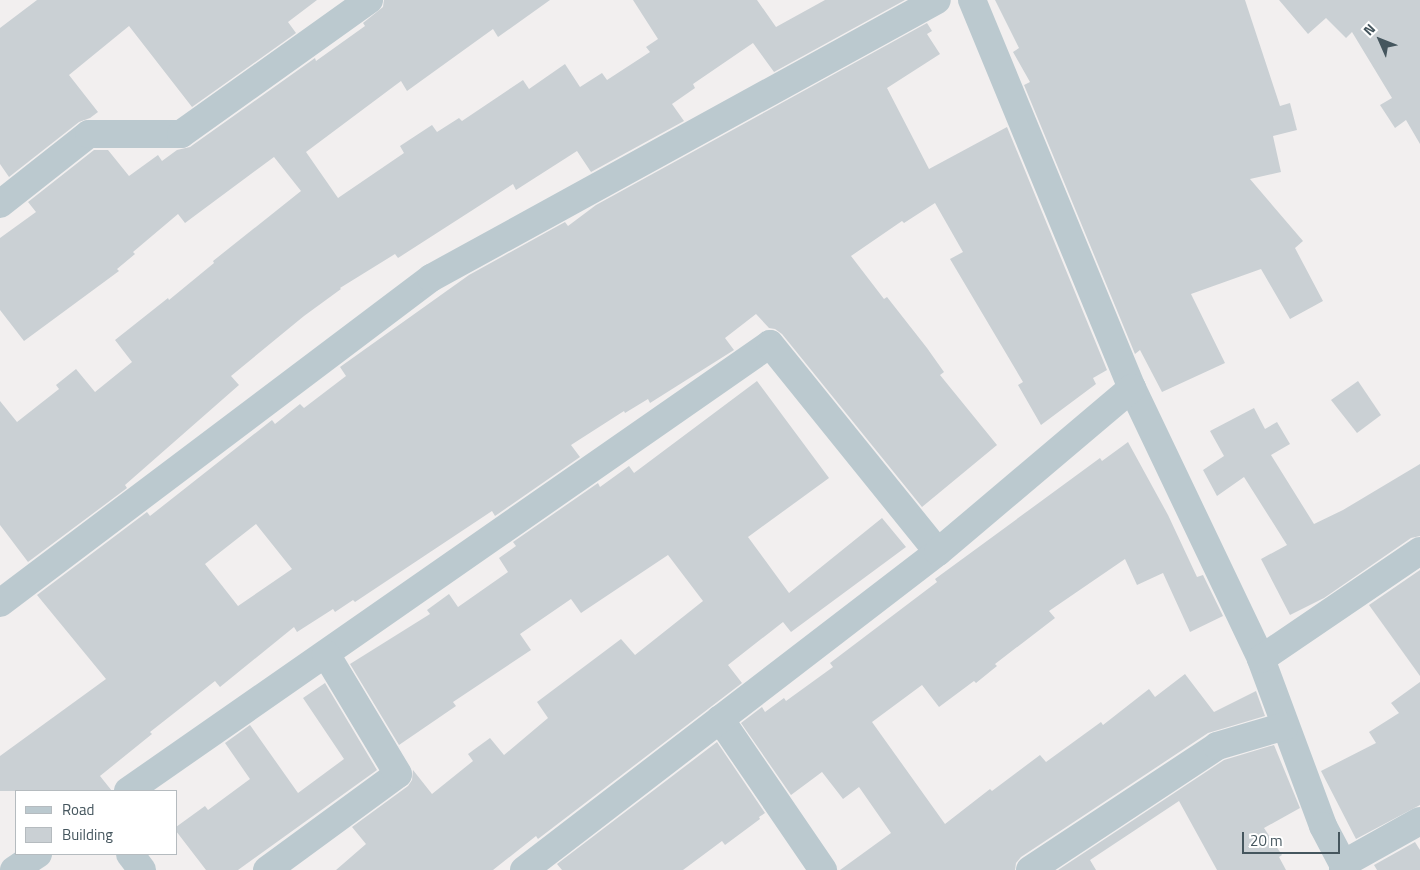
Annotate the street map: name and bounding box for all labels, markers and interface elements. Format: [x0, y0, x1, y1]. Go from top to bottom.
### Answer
north arrow [1355, 15, 1405, 65]
text: N [1358, 18, 1380, 40]
legend [15, 790, 178, 855]
text: Road [62, 798, 94, 821]
scale bar [1245, 822, 1342, 854]
text: Building [62, 823, 113, 846]
text: 20 m [1250, 829, 1283, 852]

